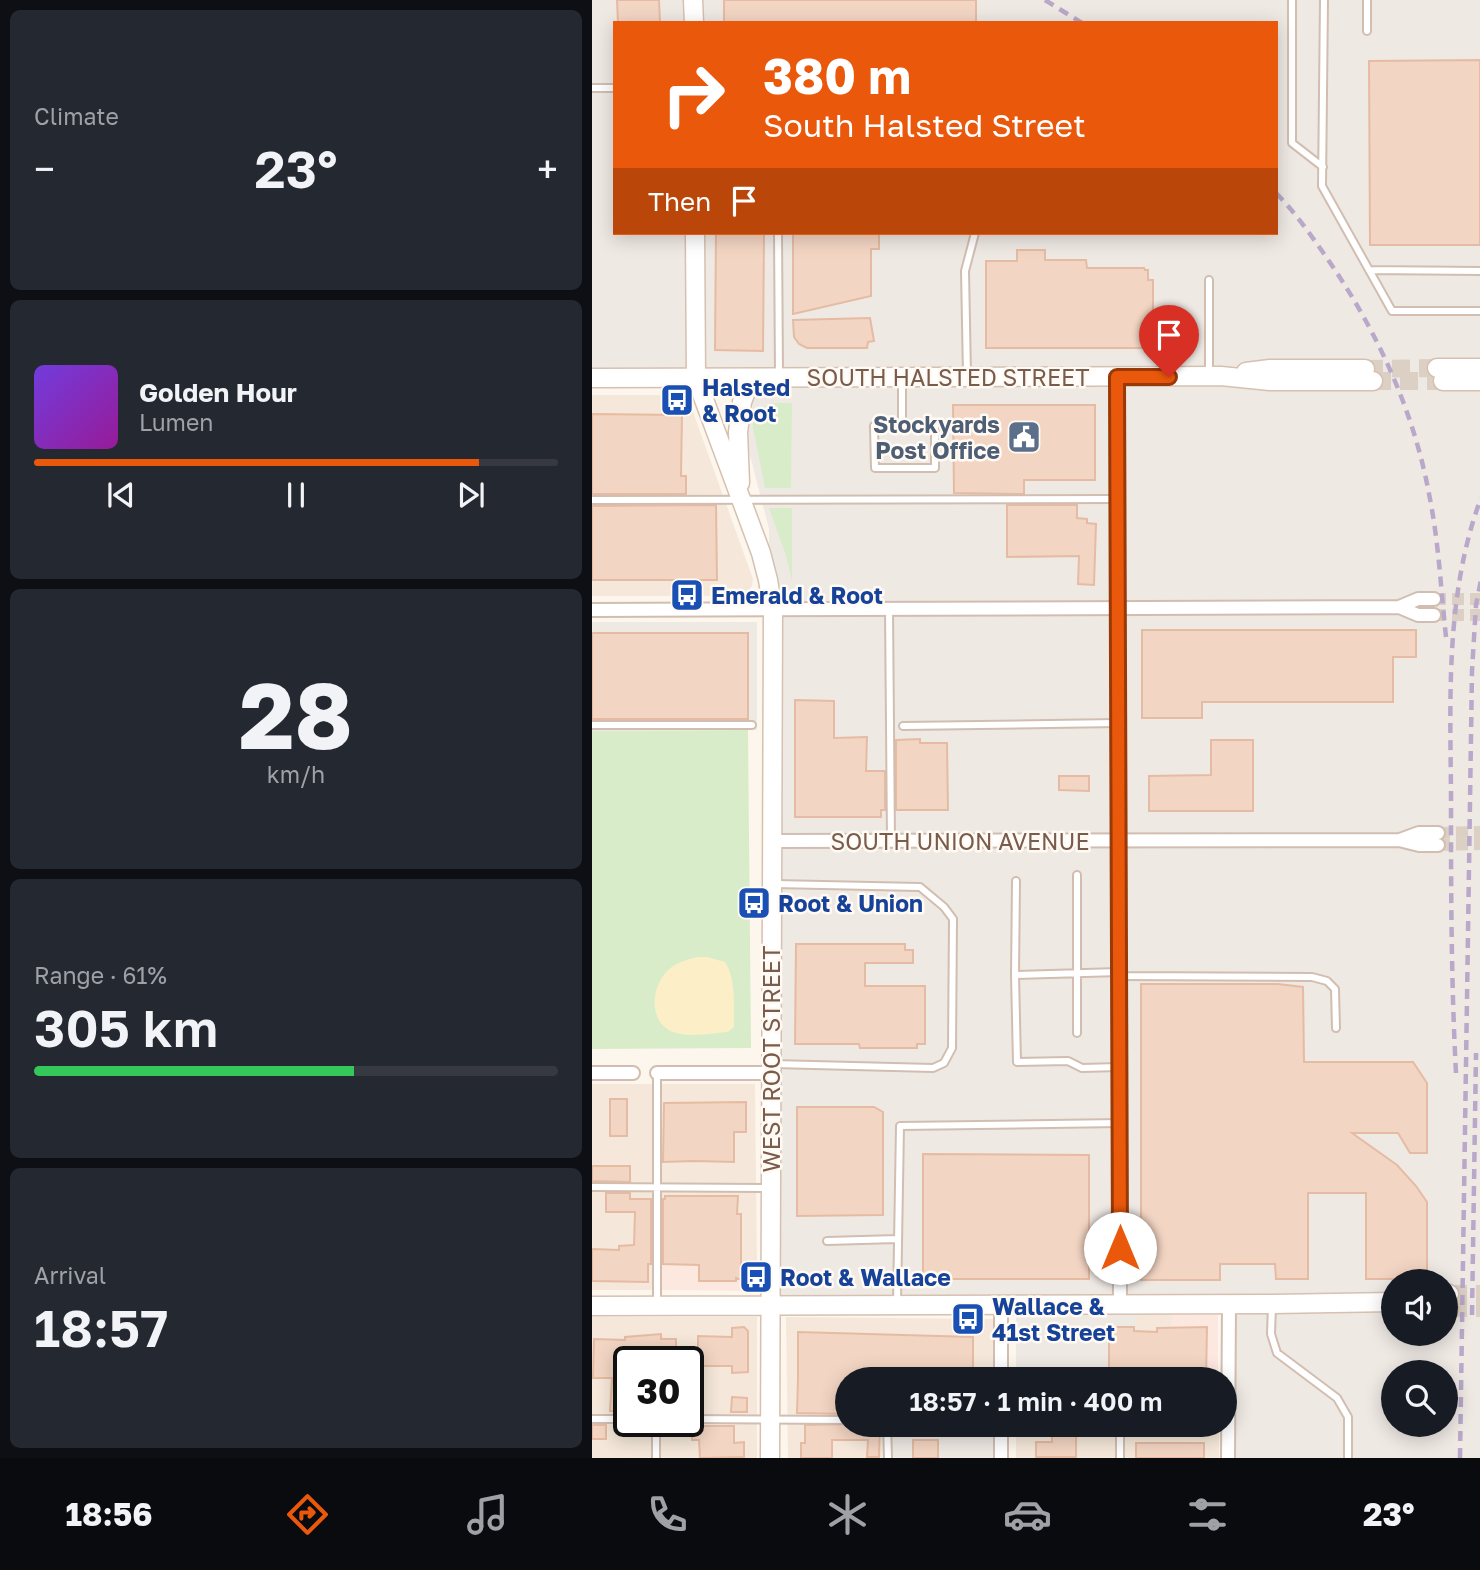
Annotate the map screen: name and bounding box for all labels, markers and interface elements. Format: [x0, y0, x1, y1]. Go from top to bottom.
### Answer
text: 380 m [763, 46, 911, 105]
icon: right [648, 49, 739, 140]
text: Climate [34, 102, 119, 130]
text: South Halsted Street [763, 106, 1086, 144]
text: 23° [255, 137, 337, 199]
text: − [34, 146, 55, 191]
text: + [537, 146, 558, 191]
icon: arrive [725, 182, 763, 220]
text: Then [648, 186, 711, 217]
pin [1139, 305, 1199, 377]
icon: arrive [1150, 316, 1188, 354]
street label: SOUTH HALSTED STREET [806, 363, 1090, 391]
place label: Halsted & Root [702, 373, 790, 427]
text: Golden Hour [139, 377, 297, 408]
bus stop icon: Halsted & Root [658, 381, 696, 419]
text: Lumen [139, 408, 213, 436]
place label: Stockyards Post Office [873, 410, 1000, 464]
public building icon: Stockyards Post Office [1005, 418, 1043, 456]
icon: previous [102, 476, 140, 514]
icon: pause [277, 476, 315, 514]
icon: next [452, 476, 490, 514]
bus stop icon: Emerald & Root [668, 576, 706, 614]
place label: Emerald & Root [711, 581, 883, 609]
text: 28 [239, 660, 353, 769]
text: km/h [267, 760, 325, 788]
street label: SOUTH UNION AVENUE [831, 827, 1089, 855]
bus stop icon: Root & Union [735, 884, 773, 922]
place label: Root & Union [778, 889, 923, 917]
street label: WEST ROOT STREET [757, 946, 785, 1172]
text: Range · 61% [34, 961, 167, 989]
text: 305 km [34, 996, 218, 1058]
position arrow [1083, 1211, 1157, 1285]
bus stop icon: Root & Wallace [737, 1258, 775, 1296]
text: Arrival [34, 1261, 106, 1289]
place label: Root & Wallace [780, 1263, 951, 1291]
map controls [1381, 1269, 1458, 1437]
button: sound [1381, 1269, 1458, 1346]
place label: Wallace & 41st Street [992, 1292, 1115, 1346]
text: 18:57 [34, 1296, 168, 1358]
bus stop icon: Wallace & 41st Street [949, 1300, 987, 1338]
speed limit sign: 30 [613, 1346, 704, 1437]
button: search [1381, 1360, 1458, 1437]
text: 18:57 · 1 min · 400 m [909, 1386, 1163, 1417]
icon: directions [283, 1490, 332, 1539]
icon: music [463, 1490, 512, 1539]
icon: phone [643, 1490, 692, 1539]
icon: climate [823, 1490, 872, 1539]
icon: car [1003, 1490, 1052, 1539]
icon: filters [1183, 1490, 1232, 1539]
text: 18:56 [65, 1495, 153, 1533]
text: 23° [1363, 1495, 1414, 1533]

